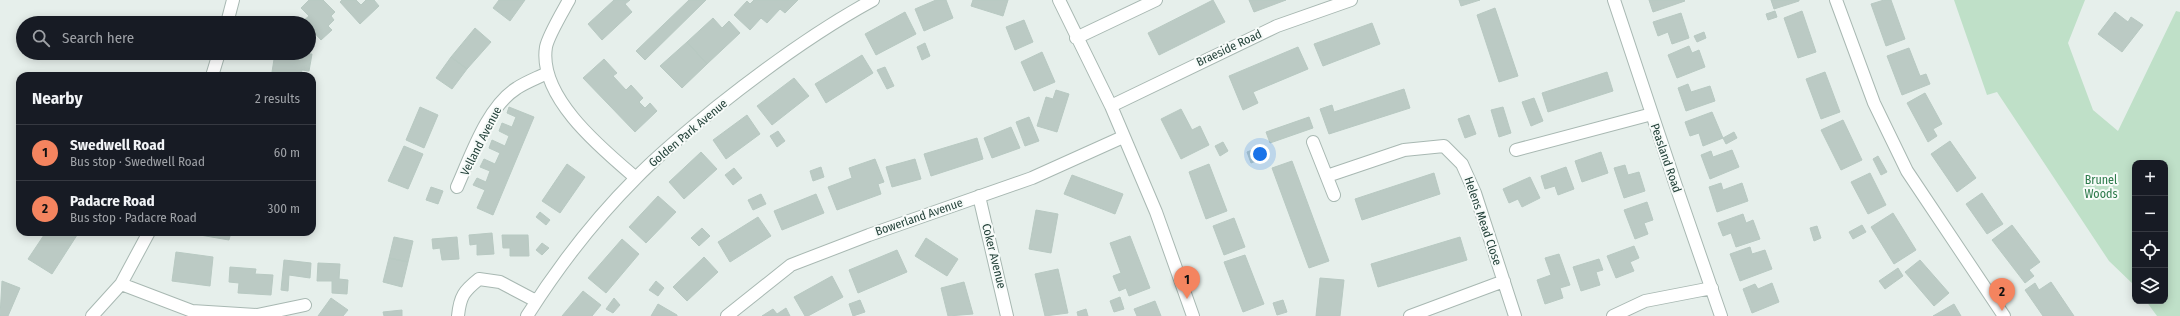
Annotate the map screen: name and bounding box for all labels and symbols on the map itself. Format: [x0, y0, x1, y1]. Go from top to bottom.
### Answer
street label: Braeside Road [1194, 27, 1264, 69]
street label: Golden Park Avenue [646, 96, 730, 170]
street label: Velland Avenue [458, 104, 504, 178]
street label: Peasland Road [1648, 122, 1684, 194]
your location [1250, 144, 1270, 164]
park label: Brunel Woods [2084, 173, 2118, 201]
street label: Helens Mead Close [1461, 175, 1505, 267]
street label: Bowerland Avenue [873, 195, 965, 239]
street label: Coker Avenue [979, 222, 1009, 290]
pin: 1 [1174, 266, 1200, 299]
pin: 2 [1989, 278, 2015, 311]

